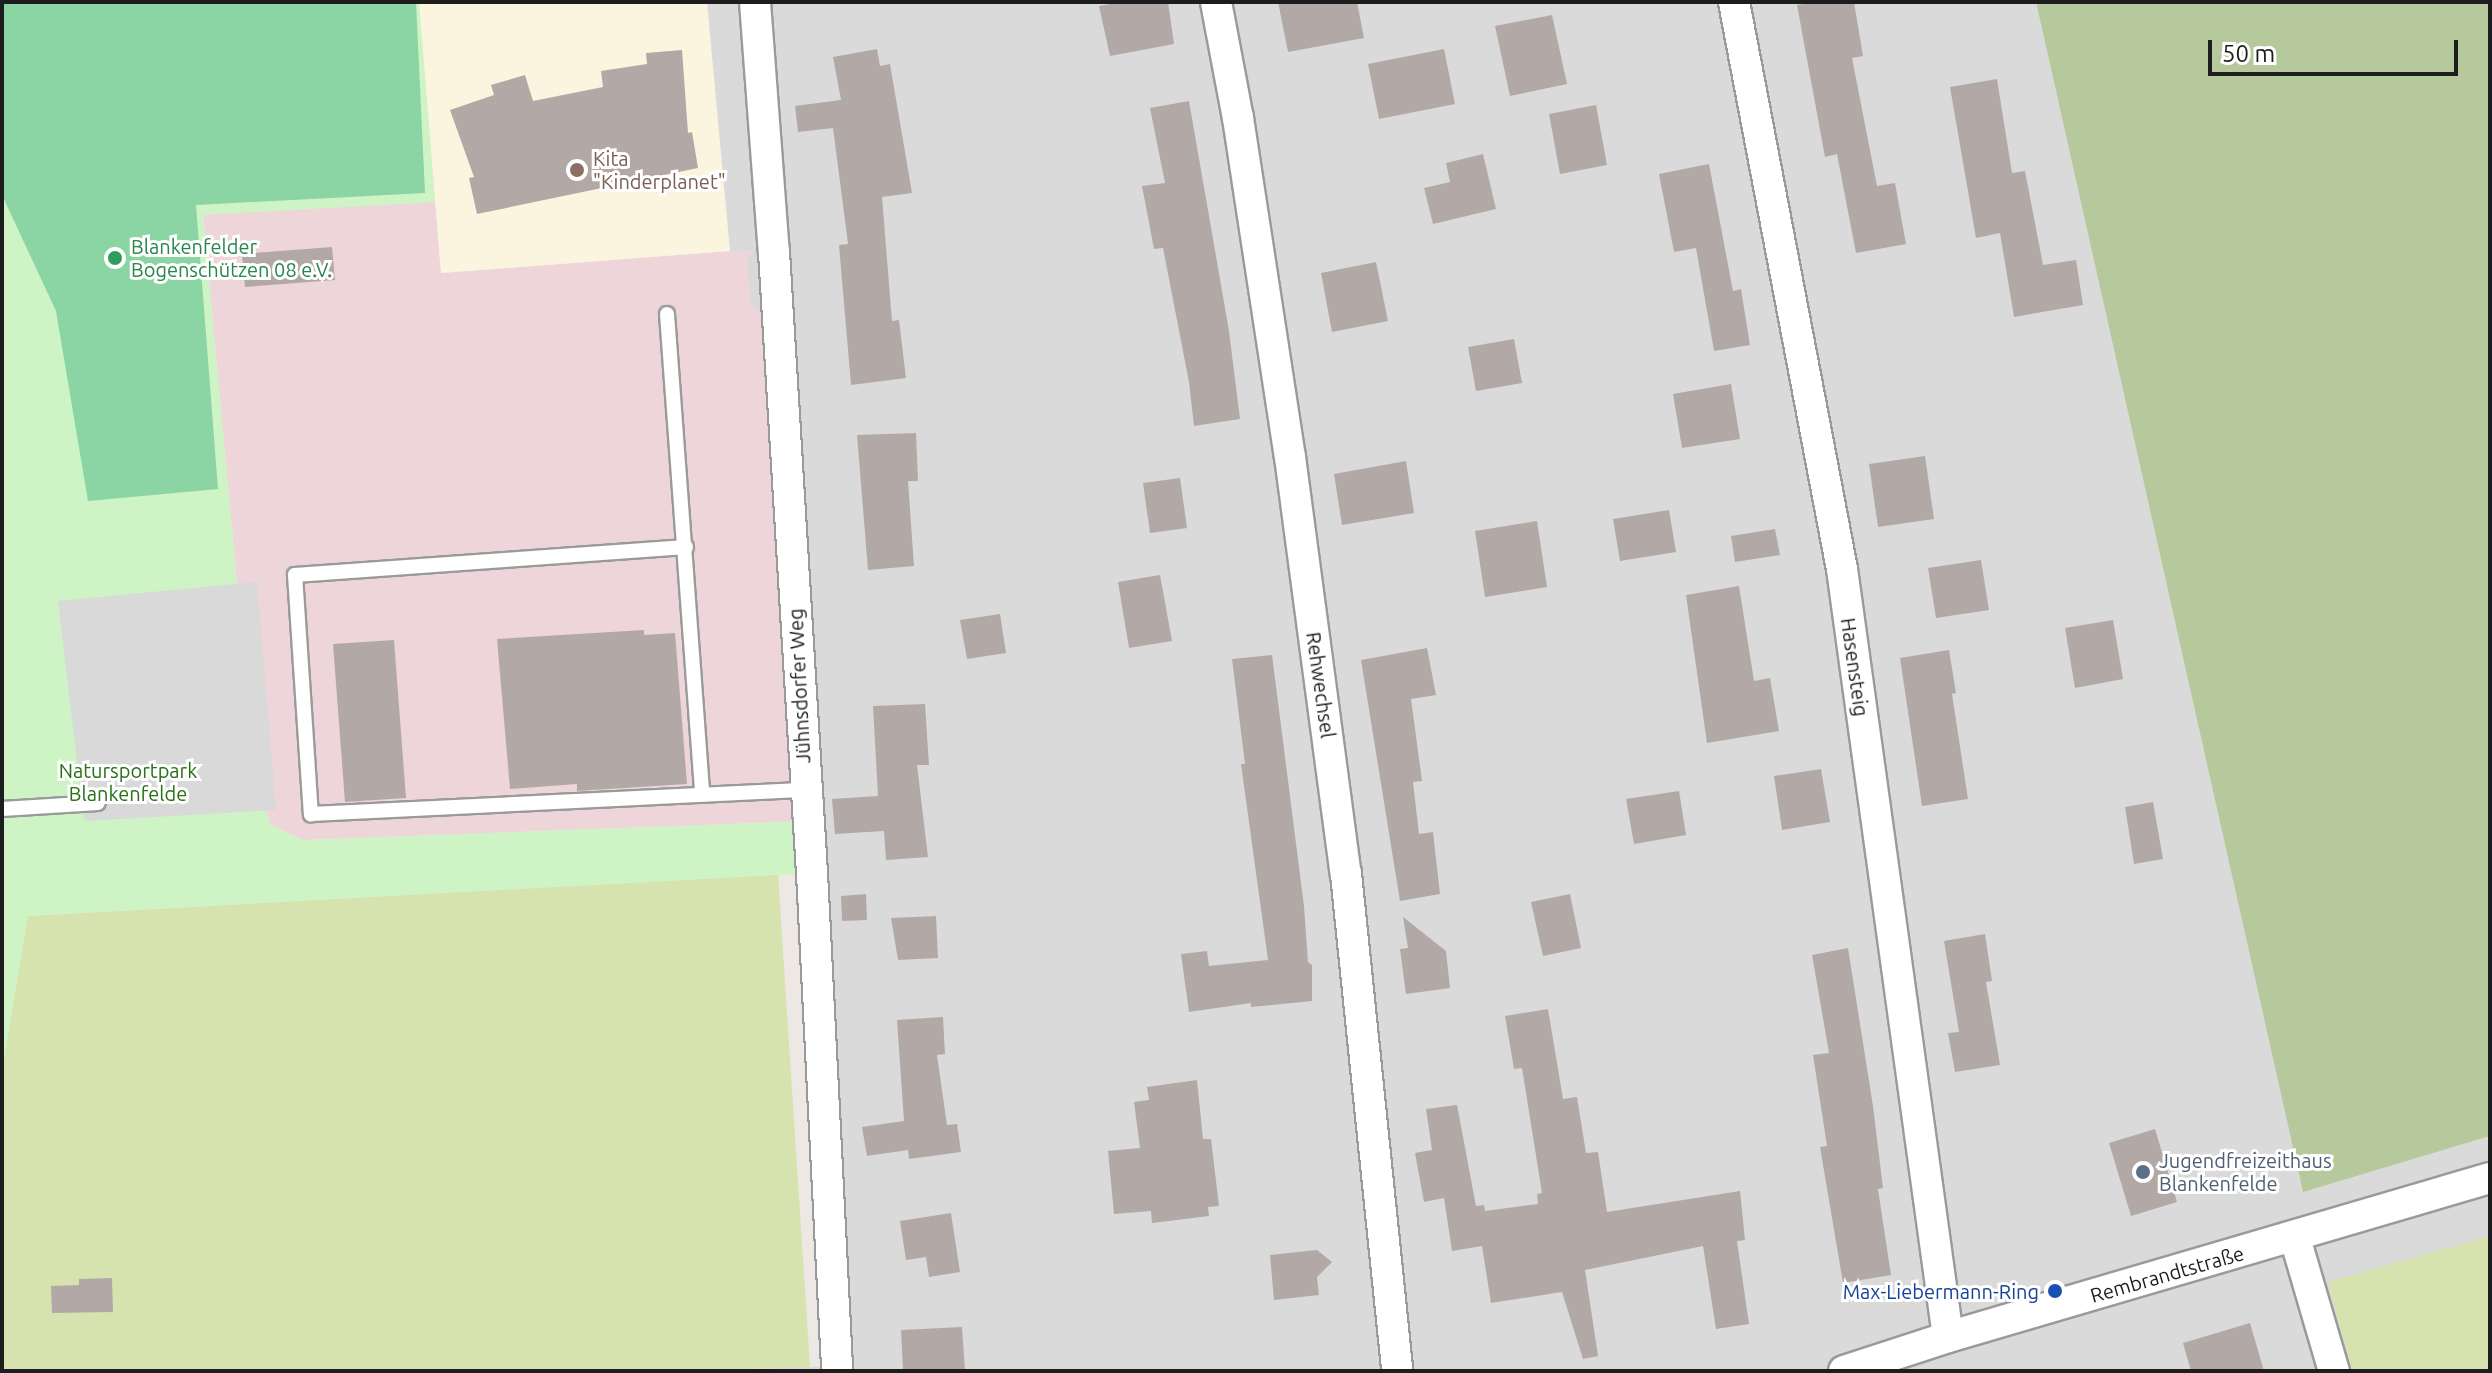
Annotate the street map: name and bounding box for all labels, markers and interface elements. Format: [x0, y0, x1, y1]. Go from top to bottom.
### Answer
scale bar [2212, 24, 2462, 74]
text: 50 m [2222, 40, 2275, 67]
place label: Kita "Kinderplanet" [593, 146, 726, 193]
marker: Kita "Kinderplanet" [568, 161, 586, 179]
place label: Blankenfelder Bogenschützen 08 e.V. [131, 234, 332, 281]
marker: Blankenfelder Bogenschützen 08 e.V. [106, 249, 124, 267]
street label: Jühnsdorfer Weg [783, 608, 815, 764]
street label: Hasensteig [1836, 616, 1874, 718]
street label: Rehwechsel [1302, 630, 1340, 740]
park label: Natursportpark Blankenfelde [59, 758, 197, 805]
place label: Jugendfreizeithaus Blankenfelde [2159, 1148, 2332, 1195]
marker: Jugendfreizeithaus Blankenfelde [2134, 1163, 2152, 1181]
street label: Rembrandtstraße [2087, 1241, 2247, 1307]
place label: Max-Liebermann-Ring [1843, 1279, 2039, 1303]
marker: Max-Liebermann-Ring [2046, 1282, 2064, 1300]

